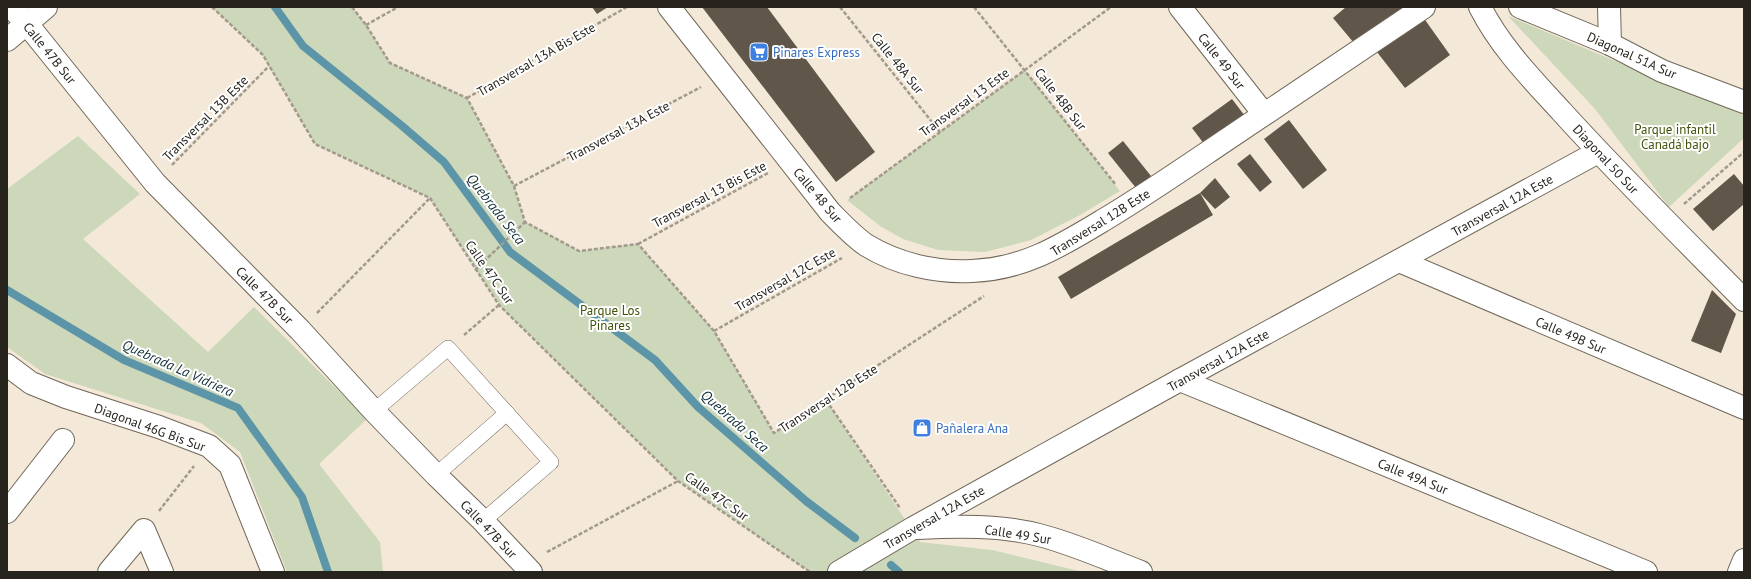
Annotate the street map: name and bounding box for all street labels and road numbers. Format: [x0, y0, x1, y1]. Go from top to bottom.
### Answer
street label: Calle 47B Sur [19, 19, 80, 88]
street label: Transversal 13A Bis Este [474, 19, 598, 100]
street label: Diagonal 51A Sur [1584, 28, 1680, 83]
street label: Calle 48A Sur [868, 29, 928, 98]
street label: Calle 49 Sur [1194, 30, 1249, 94]
street label: Transversal 13 Este [916, 64, 1012, 141]
street label: Calle 48B Sur [1031, 65, 1091, 134]
street label: Transversal 13B Este [159, 72, 252, 165]
street label: Transversal 13A Este [564, 97, 672, 166]
street label: Diagonal 50 Sur [1569, 121, 1643, 198]
street label: Transversal 13 Bis Este [649, 157, 769, 232]
street label: Calle 48 Sur [789, 164, 846, 227]
street label: Transversal 12A Este [1448, 170, 1556, 240]
street label: Transversal 12B Este [1047, 185, 1153, 260]
street label: Calle 47C Sur [461, 237, 518, 308]
street label: Transversal 12C Este [732, 244, 839, 315]
street label: Calle 47B Sur [232, 263, 298, 328]
street label: Calle 49B Sur [1533, 313, 1609, 358]
street label: Transversal 12A Este [1164, 325, 1272, 395]
street label: Transversal 12B Este [776, 360, 881, 437]
street label: Diagonal 46G Bis Sur [92, 399, 208, 456]
street label: Calle 49A Sur [1375, 455, 1451, 498]
street label: Calle 47C Sur [682, 468, 752, 525]
street label: Transversal 12A Este [881, 482, 988, 553]
street label: Calle 47B Sur [457, 497, 521, 563]
street label: Calle 49 Sur [983, 521, 1053, 548]

